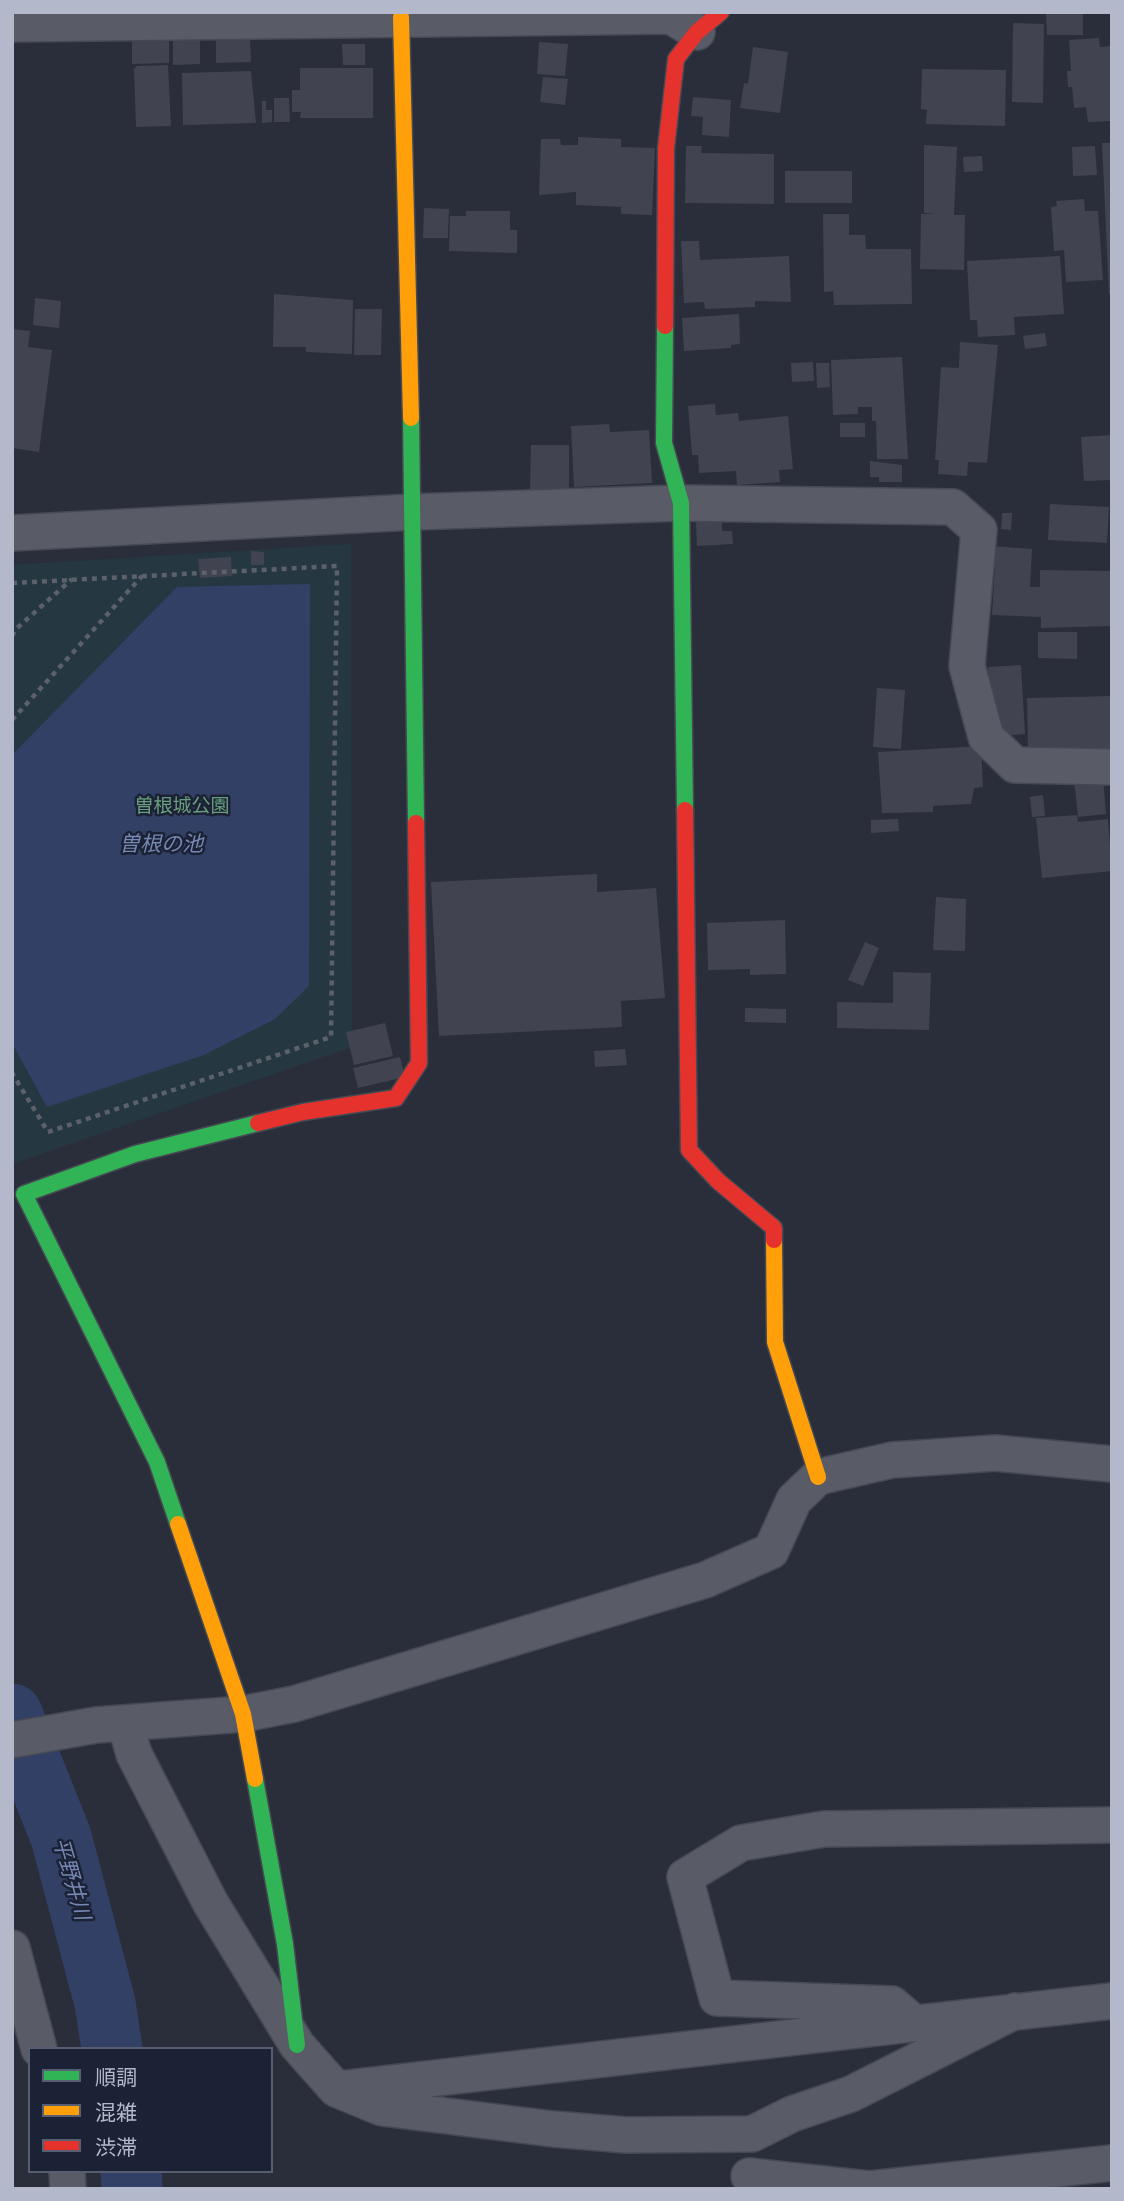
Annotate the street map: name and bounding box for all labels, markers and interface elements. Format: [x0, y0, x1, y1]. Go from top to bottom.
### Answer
park label: 曽根城公園 [135, 795, 229, 817]
water label: 曽根の池 [119, 832, 203, 858]
water label: 平野井川 [47, 1835, 95, 1923]
legend [28, 2047, 273, 2173]
text: 順調 [95, 2065, 137, 2090]
text: 混雑 [95, 2100, 137, 2125]
text: 渋滞 [95, 2135, 137, 2160]

